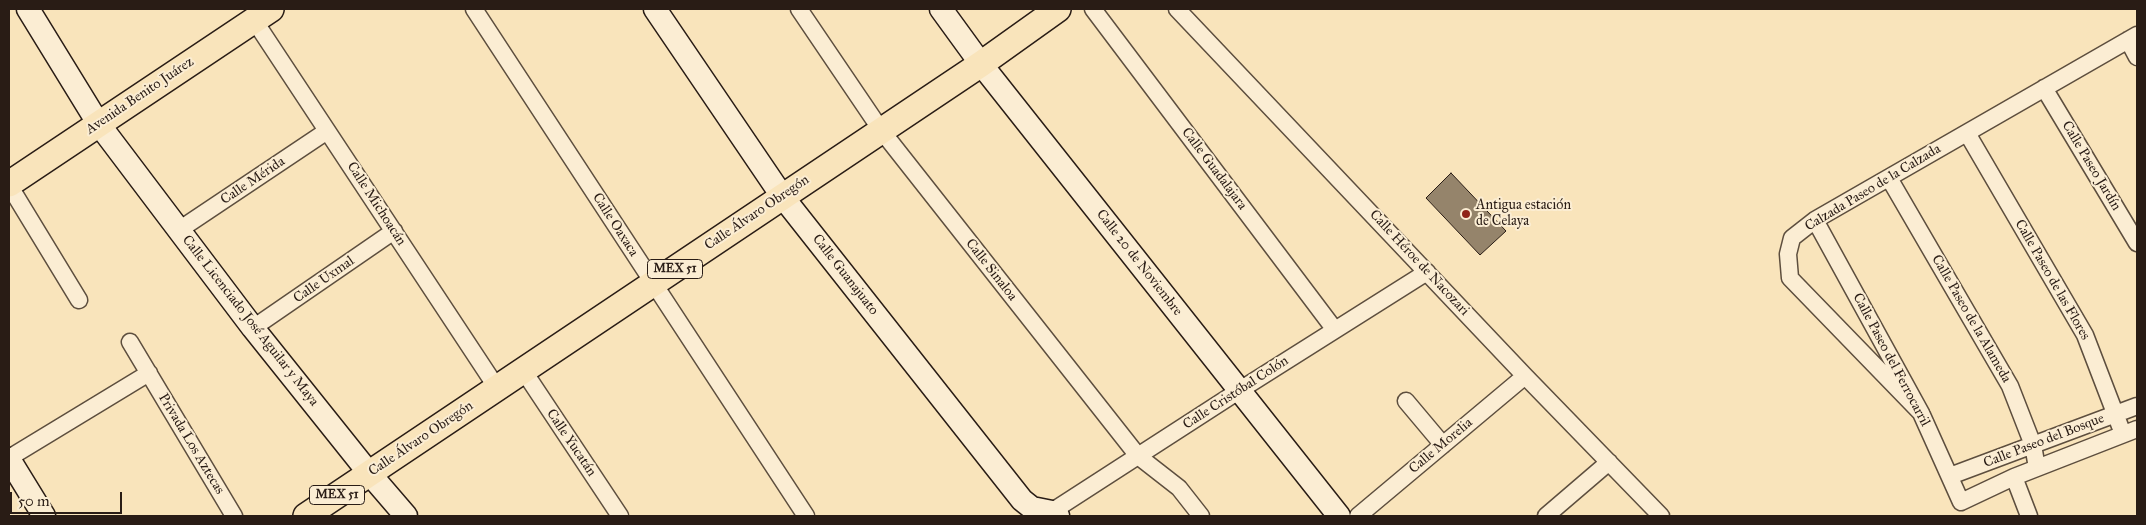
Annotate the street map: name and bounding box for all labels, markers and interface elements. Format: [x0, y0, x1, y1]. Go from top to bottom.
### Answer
street label: Avenida Benito Juárez [83, 54, 197, 138]
street label: Calle Paseo Jardín [2058, 118, 2124, 214]
street label: Calle Guadalajara [1178, 125, 1250, 213]
street label: Calzada Paseo de la Calzada [1802, 141, 1944, 235]
street label: Calle Mérida [218, 153, 288, 209]
street label: Calle Michoacán [343, 159, 409, 249]
street label: Calle Álvaro Obregón [702, 172, 812, 254]
street label: Calle Oaxaca [588, 190, 642, 260]
place label: Antigua estación de Celaya [1476, 198, 1571, 230]
street label: Calle 20 de Noviembre [1092, 207, 1186, 319]
street label: Calle Héroe de Nacozari [1366, 207, 1472, 319]
marker: Antigua estación de Celaya [1460, 208, 1472, 220]
street label: Calle Paseo de las Flores [2011, 217, 2093, 343]
street label: Calle Guanajuato [808, 231, 882, 319]
street label: Calle Licenciado José Aguilar y Maya [178, 232, 322, 410]
street label: Calle Sinaloa [962, 236, 1020, 304]
street label: Calle Paseo de la Alameda [1928, 252, 2014, 386]
street label: Calle Uxmal [290, 253, 358, 307]
road number: MEX 51 [648, 260, 702, 278]
street label: Calle Paseo del Ferrocarril [1849, 291, 1933, 429]
street label: Calle Cristóbal Colón [1180, 353, 1292, 433]
street label: Privada Los Aztecas [154, 391, 228, 497]
street label: Calle Álvaro Obregón [366, 398, 476, 480]
street label: Calle Yucatán [542, 406, 600, 480]
street label: Calle Paseo del Bosque [1981, 410, 2107, 472]
street label: Calle Morelia [1406, 415, 1476, 477]
scale bar [12, 482, 125, 514]
road number: MEX 51 [310, 486, 364, 504]
text: 50 m [18, 492, 50, 510]

